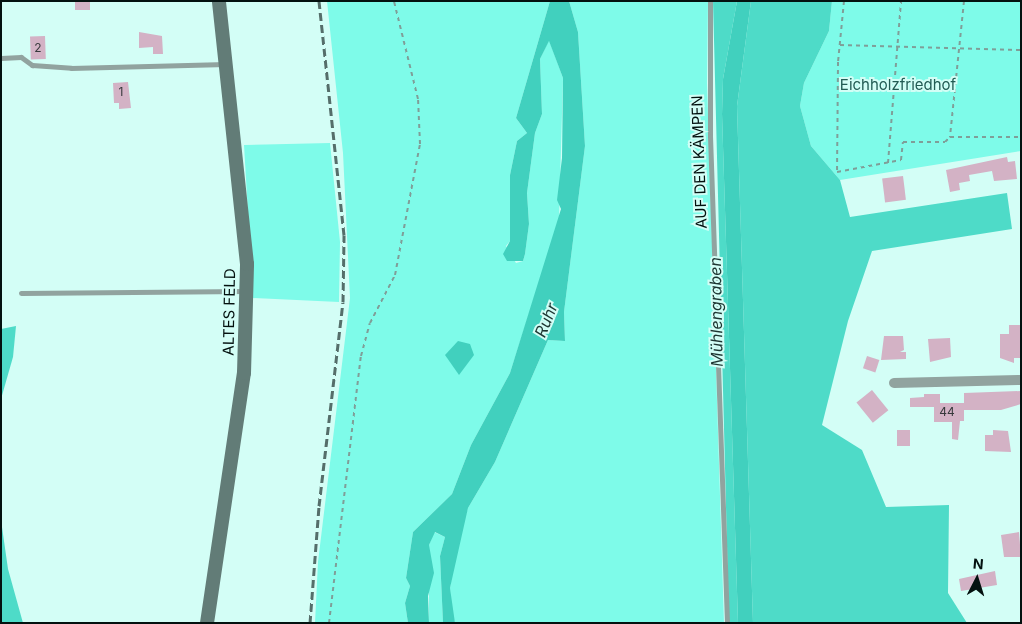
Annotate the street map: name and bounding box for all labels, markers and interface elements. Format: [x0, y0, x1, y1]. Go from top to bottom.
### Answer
house number: 2 [34, 41, 42, 55]
park label: Eichholzfriedhof [840, 76, 956, 94]
house number: 1 [119, 85, 123, 99]
street label: AUF DEN KÄMPEN [688, 95, 710, 229]
water label: Mühlengraben [705, 257, 727, 367]
street label: ALTES FELD [219, 268, 239, 356]
water label: Ruhr [530, 300, 562, 340]
house number: 44 [939, 405, 955, 419]
north arrow [952, 554, 1002, 604]
text: N [972, 555, 984, 572]

